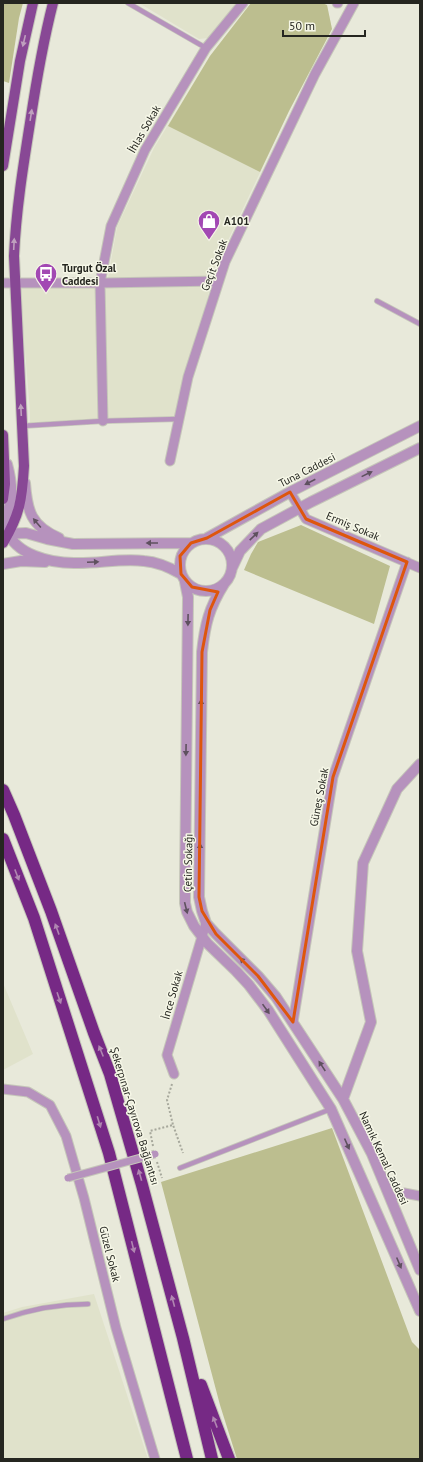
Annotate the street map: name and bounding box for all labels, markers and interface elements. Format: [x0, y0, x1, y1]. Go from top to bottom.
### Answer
scale bar [283, 12, 365, 38]
text: 50 m [289, 18, 315, 33]
one-way arrow [21, 35, 27, 47]
street label: İhlas Sokak [125, 102, 164, 156]
one-way arrow [28, 109, 34, 121]
shop icon: A101 [196, 208, 222, 241]
place label: A101 [224, 214, 249, 228]
street label: Geçit Sokak [198, 236, 231, 293]
one-way arrow [11, 238, 18, 250]
bus stop icon: Turgut Özal Caddesi [33, 261, 59, 294]
place label: Turgut Özal Caddesi [62, 261, 117, 288]
one-way arrow [18, 403, 24, 416]
street label: Tuna Caddesi [276, 450, 338, 490]
one-way arrow [362, 471, 373, 477]
one-way arrow [305, 479, 316, 485]
street label: Ermiş Sokak [324, 508, 383, 544]
one-way arrow [33, 517, 42, 528]
one-way arrow [249, 532, 258, 541]
one-way arrow [145, 540, 158, 546]
one-way arrow [87, 559, 99, 566]
one-way arrow [185, 614, 191, 627]
one-way arrow [198, 698, 204, 711]
one-way arrow [183, 744, 190, 756]
street label: Güneş Sokak [306, 766, 332, 828]
street label: Çetin Sokağı [180, 834, 196, 892]
one-way arrow [197, 842, 203, 855]
one-way arrow [15, 870, 21, 882]
one-way arrow [184, 902, 190, 914]
one-way arrow [54, 922, 60, 934]
one-way arrow [239, 958, 250, 967]
street label: İnce Sokak [158, 968, 186, 1021]
one-way arrow [56, 993, 62, 1005]
one-way arrow [262, 1003, 270, 1014]
one-way arrow [98, 1044, 104, 1056]
street label: Şekerpınar-Çayırova Bağlantısı [107, 1045, 163, 1187]
one-way arrow [318, 1061, 326, 1072]
street label: Namık Kemal Caddesi [356, 1109, 412, 1207]
one-way arrow [96, 1116, 102, 1128]
one-way arrow [344, 1139, 350, 1150]
one-way arrow [137, 1169, 143, 1181]
street label: Güzel Sokak [96, 1225, 124, 1284]
one-way arrow [131, 1241, 137, 1254]
one-way arrow [397, 1258, 403, 1270]
one-way arrow [170, 1294, 176, 1307]
one-way arrow [212, 1416, 218, 1428]

